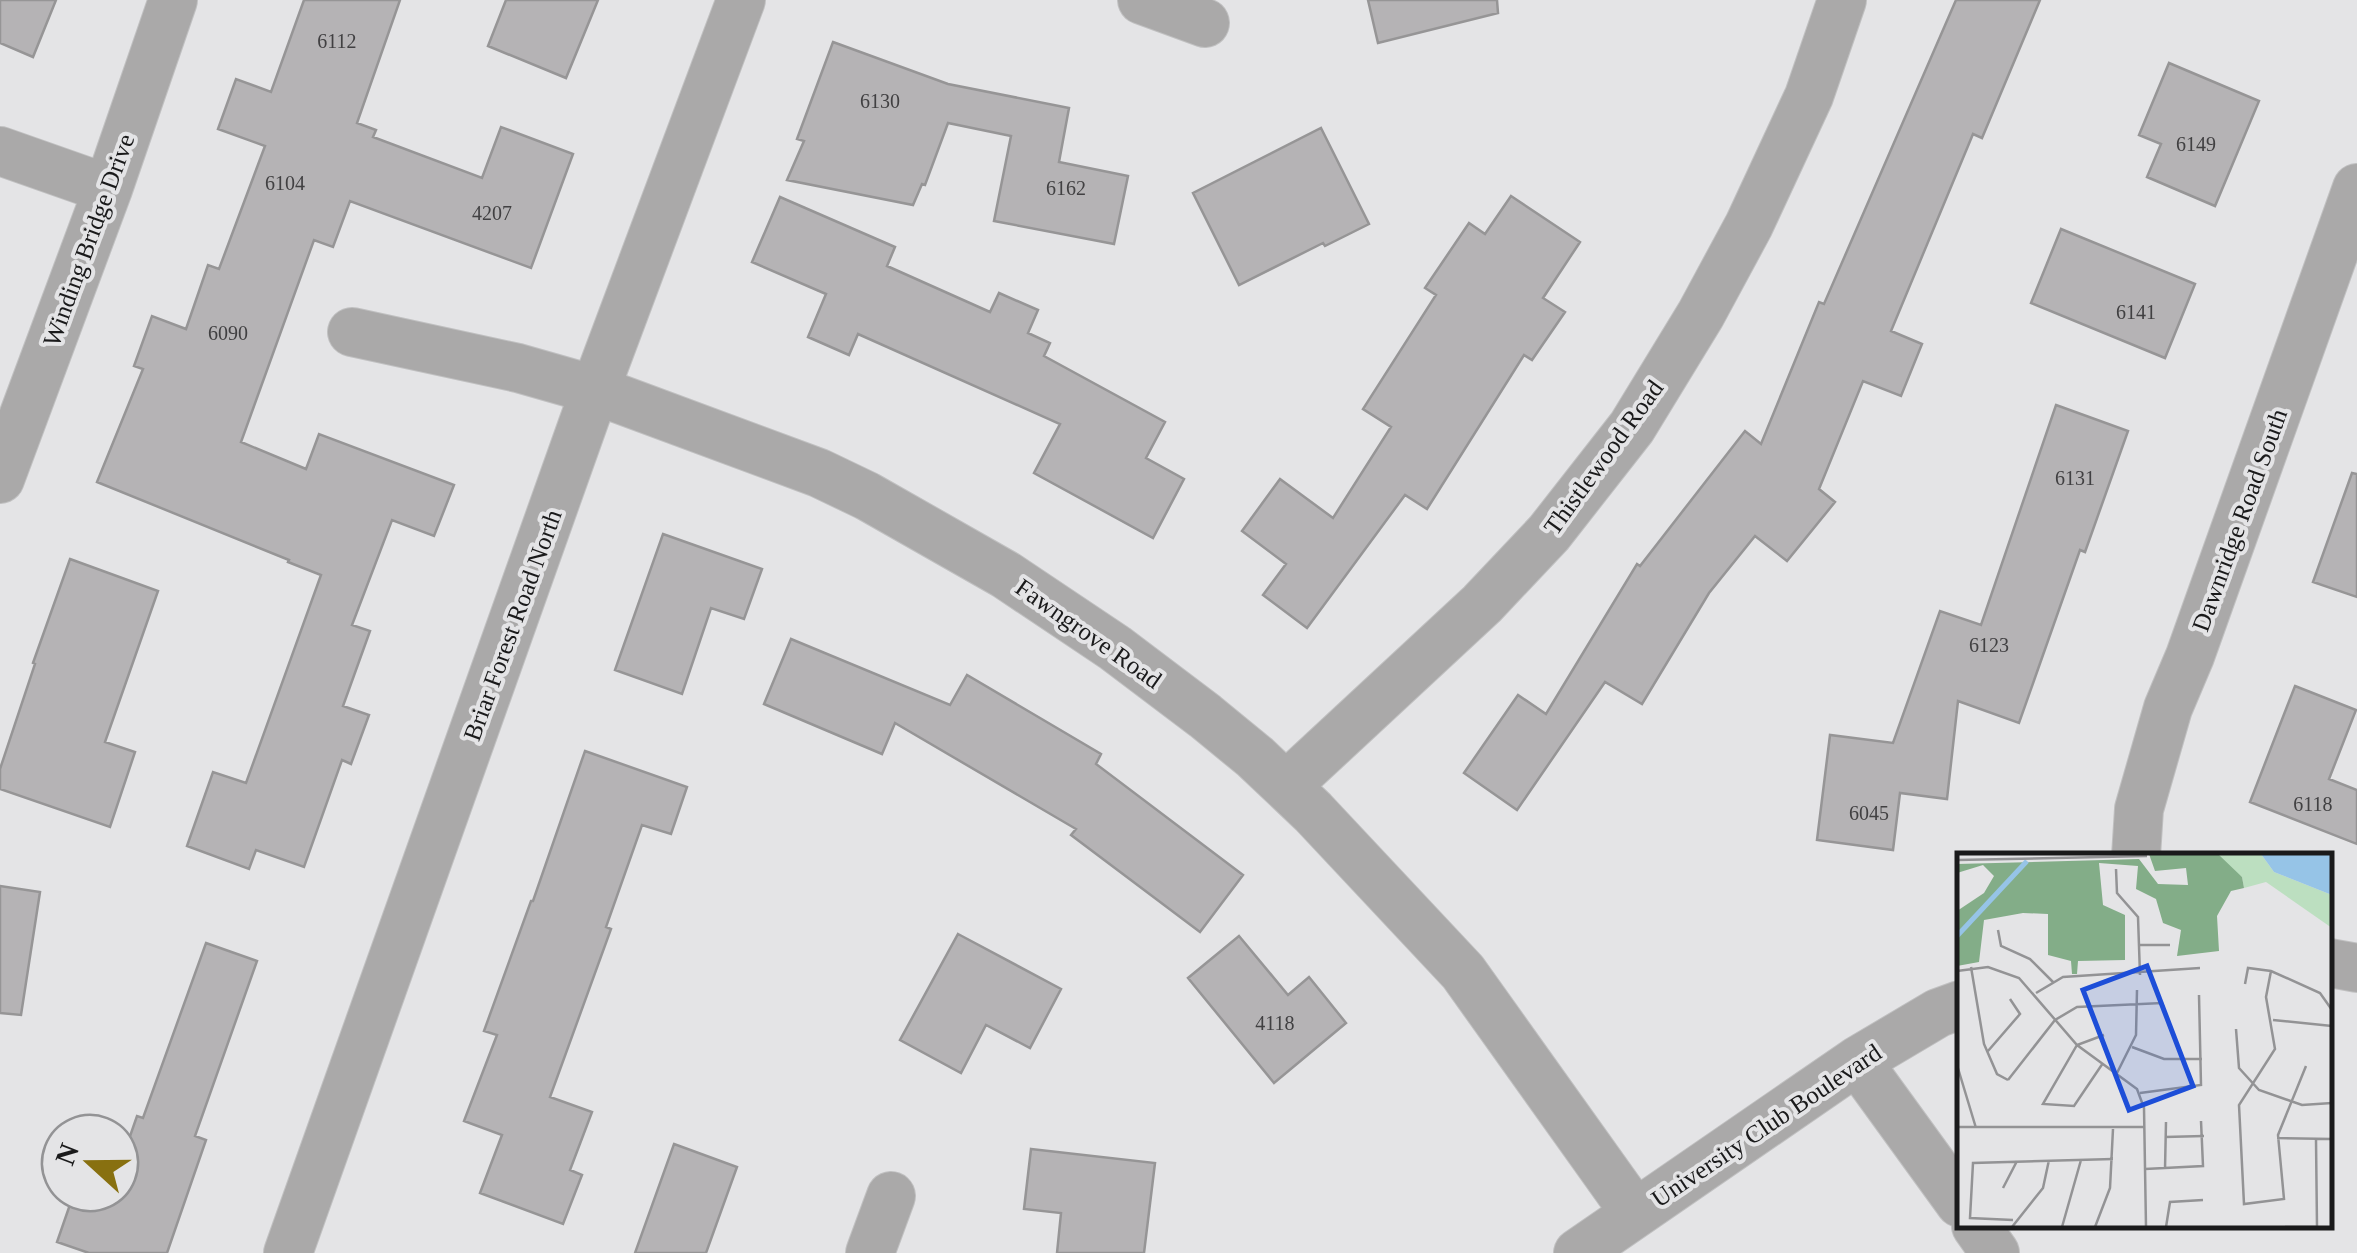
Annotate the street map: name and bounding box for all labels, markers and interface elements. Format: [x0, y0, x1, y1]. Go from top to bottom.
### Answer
house number: 6112 [317, 30, 357, 52]
house number: 6130 [860, 90, 900, 112]
street label: Winding Bridge Drive [37, 130, 139, 350]
house number: 6149 [2176, 133, 2216, 155]
house number: 6104 [265, 172, 305, 194]
house number: 6162 [1046, 177, 1086, 199]
house number: 4207 [472, 202, 512, 224]
house number: 6141 [2116, 301, 2156, 323]
house number: 6090 [208, 322, 248, 344]
street label: Thistlewood Road [1538, 375, 1669, 540]
street label: Dawnridge Road South [2187, 405, 2292, 635]
house number: 6131 [2055, 467, 2095, 489]
street label: Briar Forest Road North [458, 506, 567, 744]
street label: Fawngrove Road [1011, 573, 1167, 694]
house number: 6123 [1969, 634, 2009, 656]
house number: 6118 [2293, 793, 2333, 815]
house number: 6045 [1849, 802, 1889, 824]
inset map [1957, 853, 2332, 1228]
house number: 4118 [1255, 1012, 1295, 1034]
street label: University Club Boulevard [1646, 1038, 1886, 1212]
north arrow [40, 1113, 140, 1213]
text: N [49, 1139, 85, 1169]

